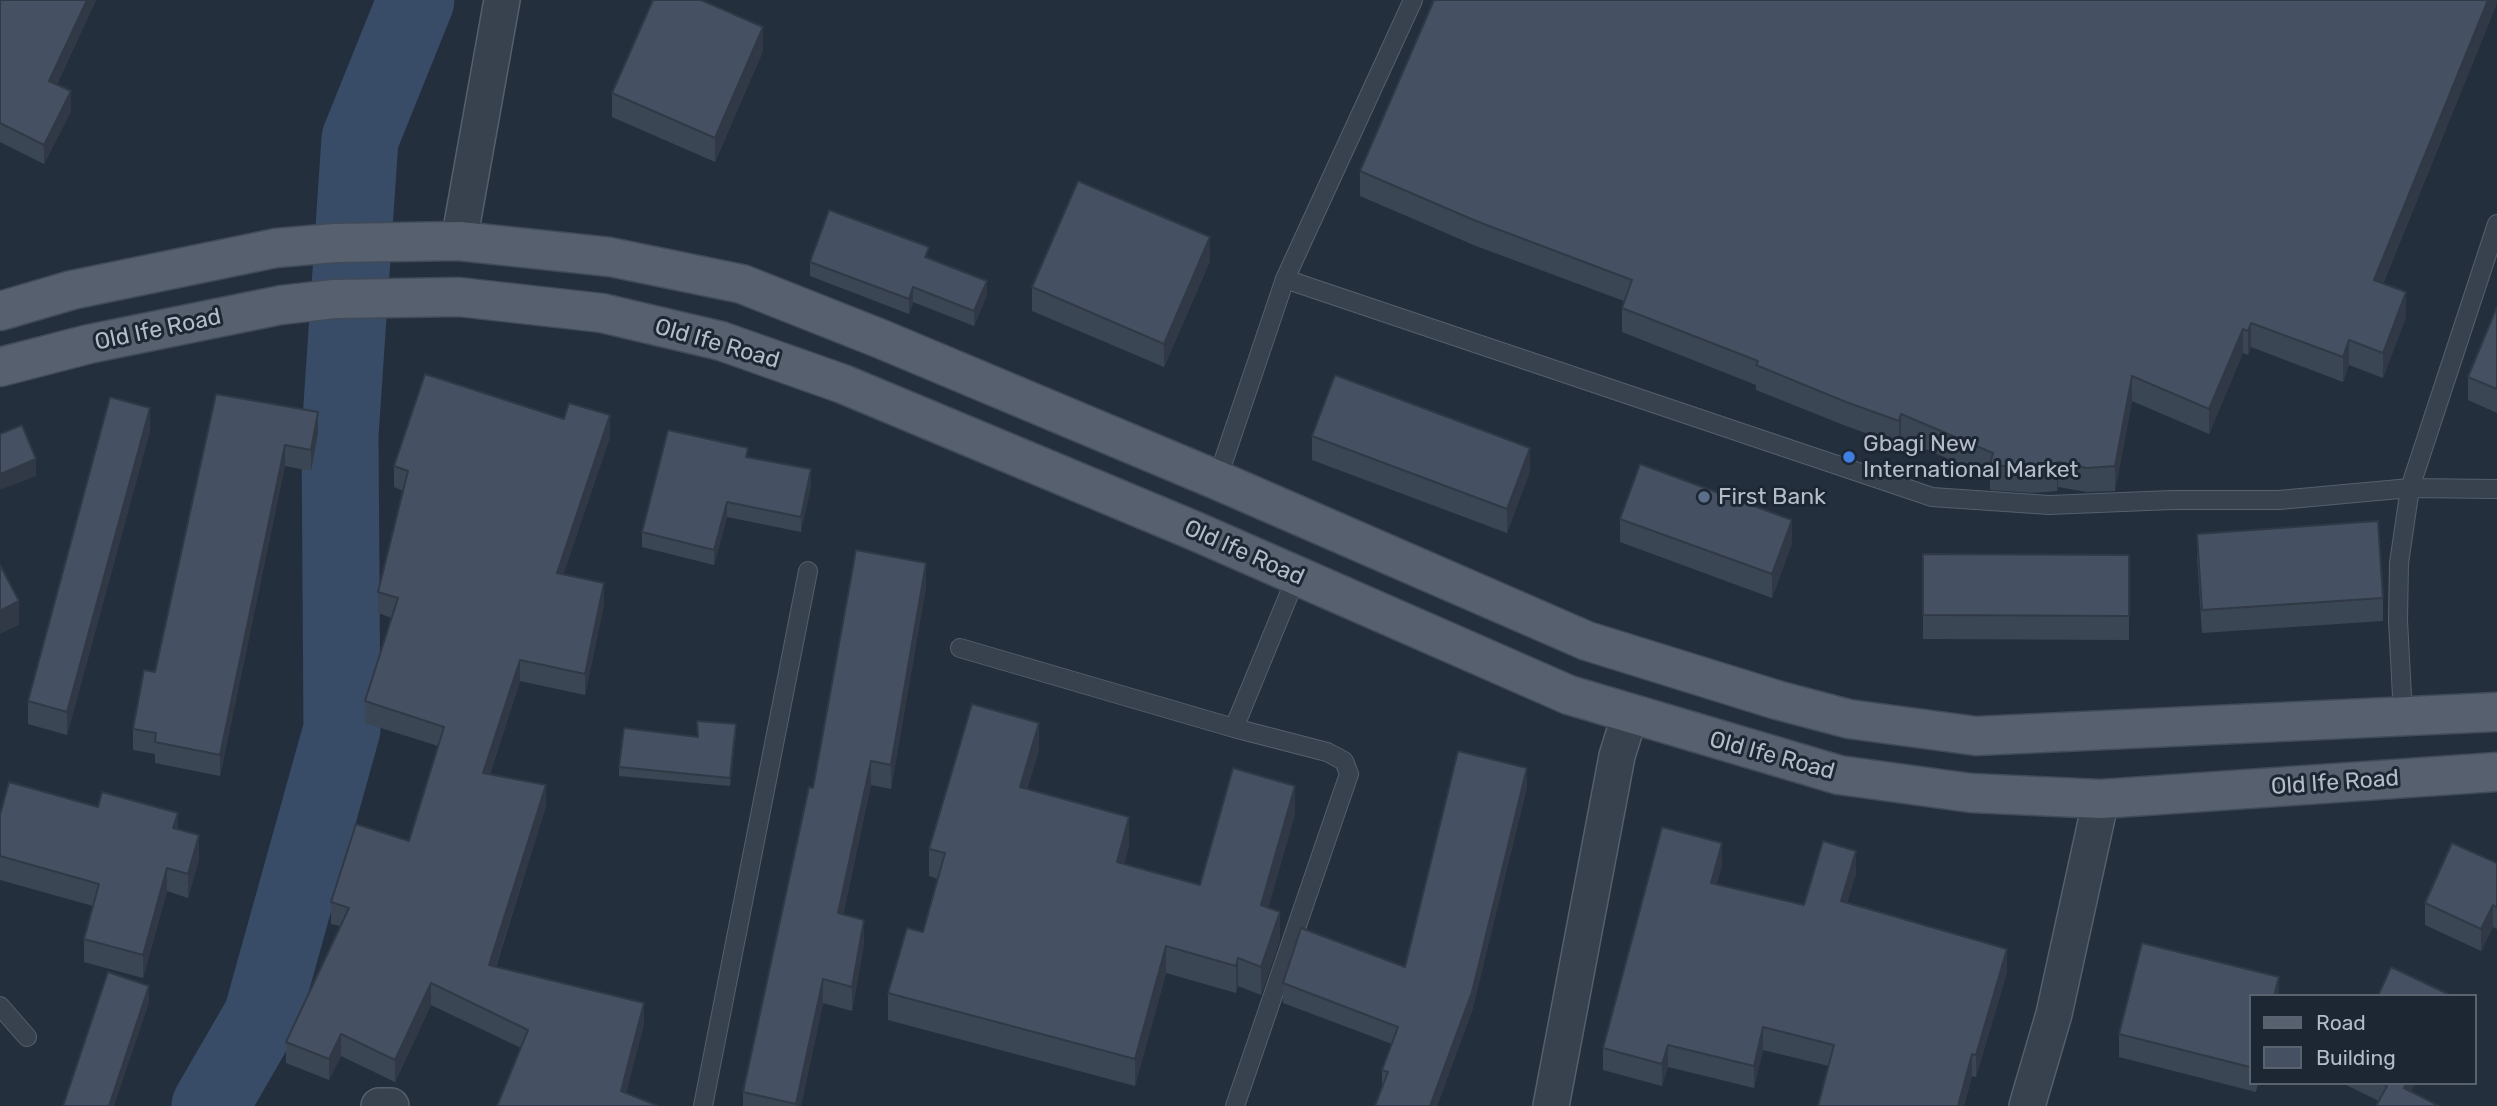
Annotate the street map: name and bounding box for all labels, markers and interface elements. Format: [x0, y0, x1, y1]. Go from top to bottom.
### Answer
street label: Old Ife Road [92, 303, 224, 357]
street label: Old Ife Road [651, 313, 783, 375]
place label: Gbagi New International Market [1863, 430, 2079, 484]
marker: Gbagi New International Market [1841, 449, 1857, 465]
place label: First Bank [1718, 483, 1826, 511]
marker: First Bank [1696, 489, 1712, 505]
street label: Old Ife Road [1180, 514, 1308, 592]
street label: Old Ife Road [1706, 726, 1838, 786]
street label: Old Ife Road [2270, 765, 2400, 801]
legend [2248, 994, 2476, 1085]
text: Road [2316, 1010, 2366, 1035]
text: Building [2316, 1045, 2396, 1070]

